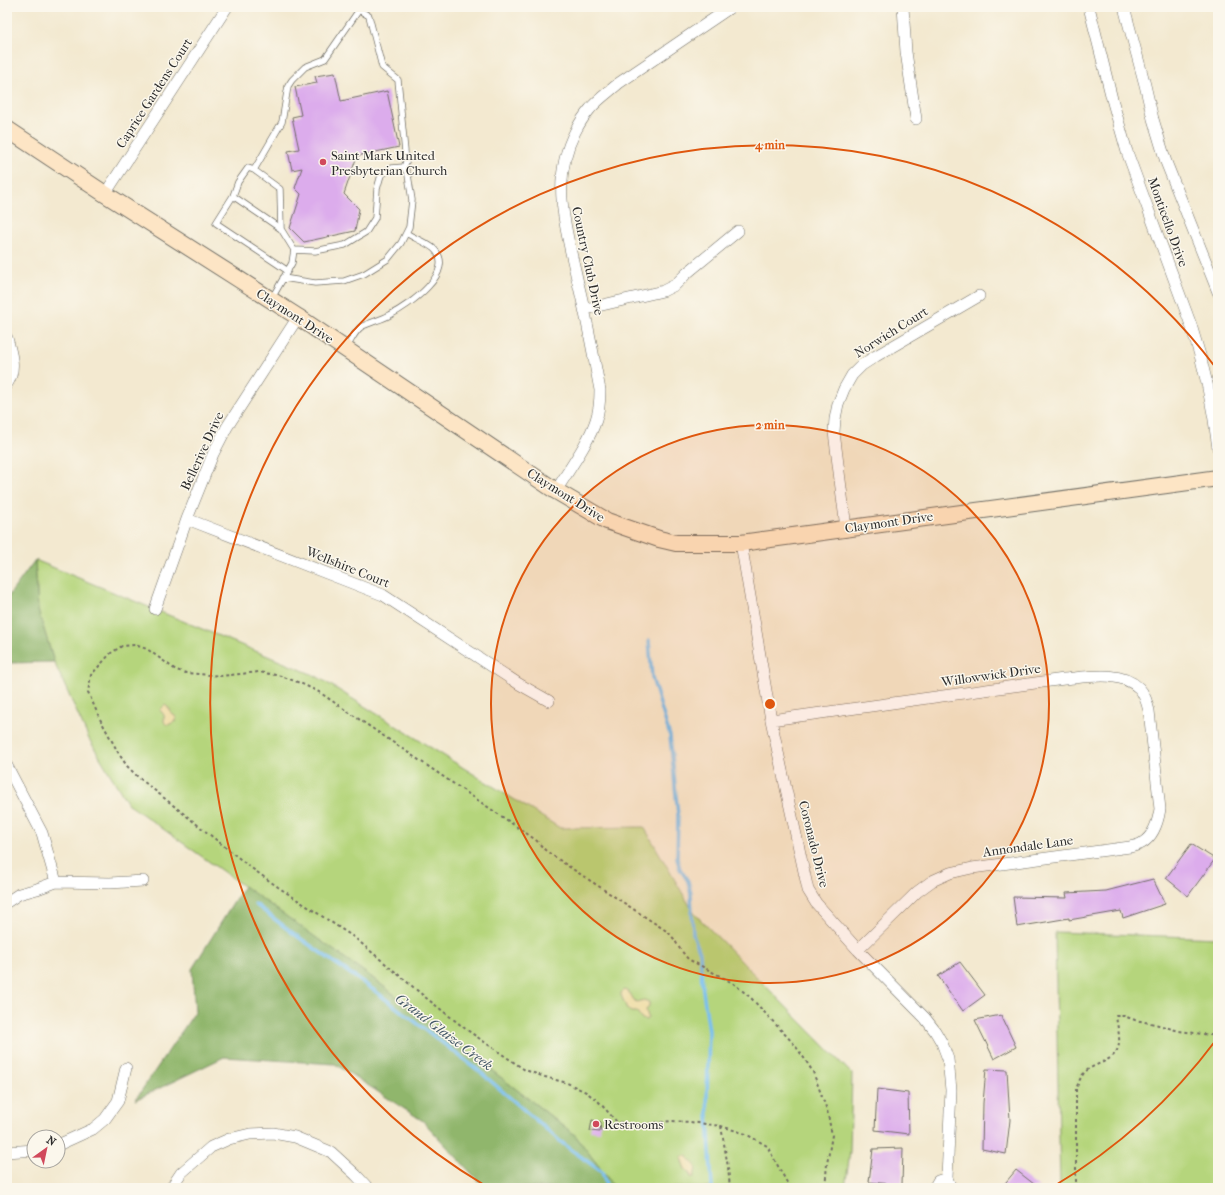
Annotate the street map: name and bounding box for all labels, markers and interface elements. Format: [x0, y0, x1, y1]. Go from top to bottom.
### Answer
street label: Caprice Gardens Court [113, 35, 195, 151]
text: 4 min [754, 138, 786, 153]
place label: Saint Mark United Presbyterian Church [331, 148, 448, 178]
marker: Saint Mark United Presbyterian Church [318, 157, 328, 167]
street label: Monticello Drive [1145, 175, 1191, 269]
street label: Country Club Drive [569, 205, 607, 317]
street label: Claymont Drive [254, 285, 337, 347]
street label: Norwich Court [852, 303, 931, 361]
street label: Bellerive Drive [177, 409, 227, 493]
text: 2 min [755, 418, 786, 432]
street label: Claymont Drive [524, 465, 608, 525]
street label: Claymont Drive [844, 508, 935, 536]
street label: Wellshire Court [303, 543, 392, 591]
street label: Willowwick Drive [939, 661, 1042, 690]
centre of rings [763, 697, 777, 711]
street label: Coronado Drive [796, 799, 832, 890]
street label: Annondale Lane [981, 832, 1075, 860]
water label: Grand Glaize Creek [392, 990, 496, 1074]
place label: Restrooms [604, 1117, 664, 1132]
marker: Restrooms [591, 1119, 601, 1129]
north arrow [26, 1129, 66, 1169]
text: N [44, 1133, 59, 1149]

